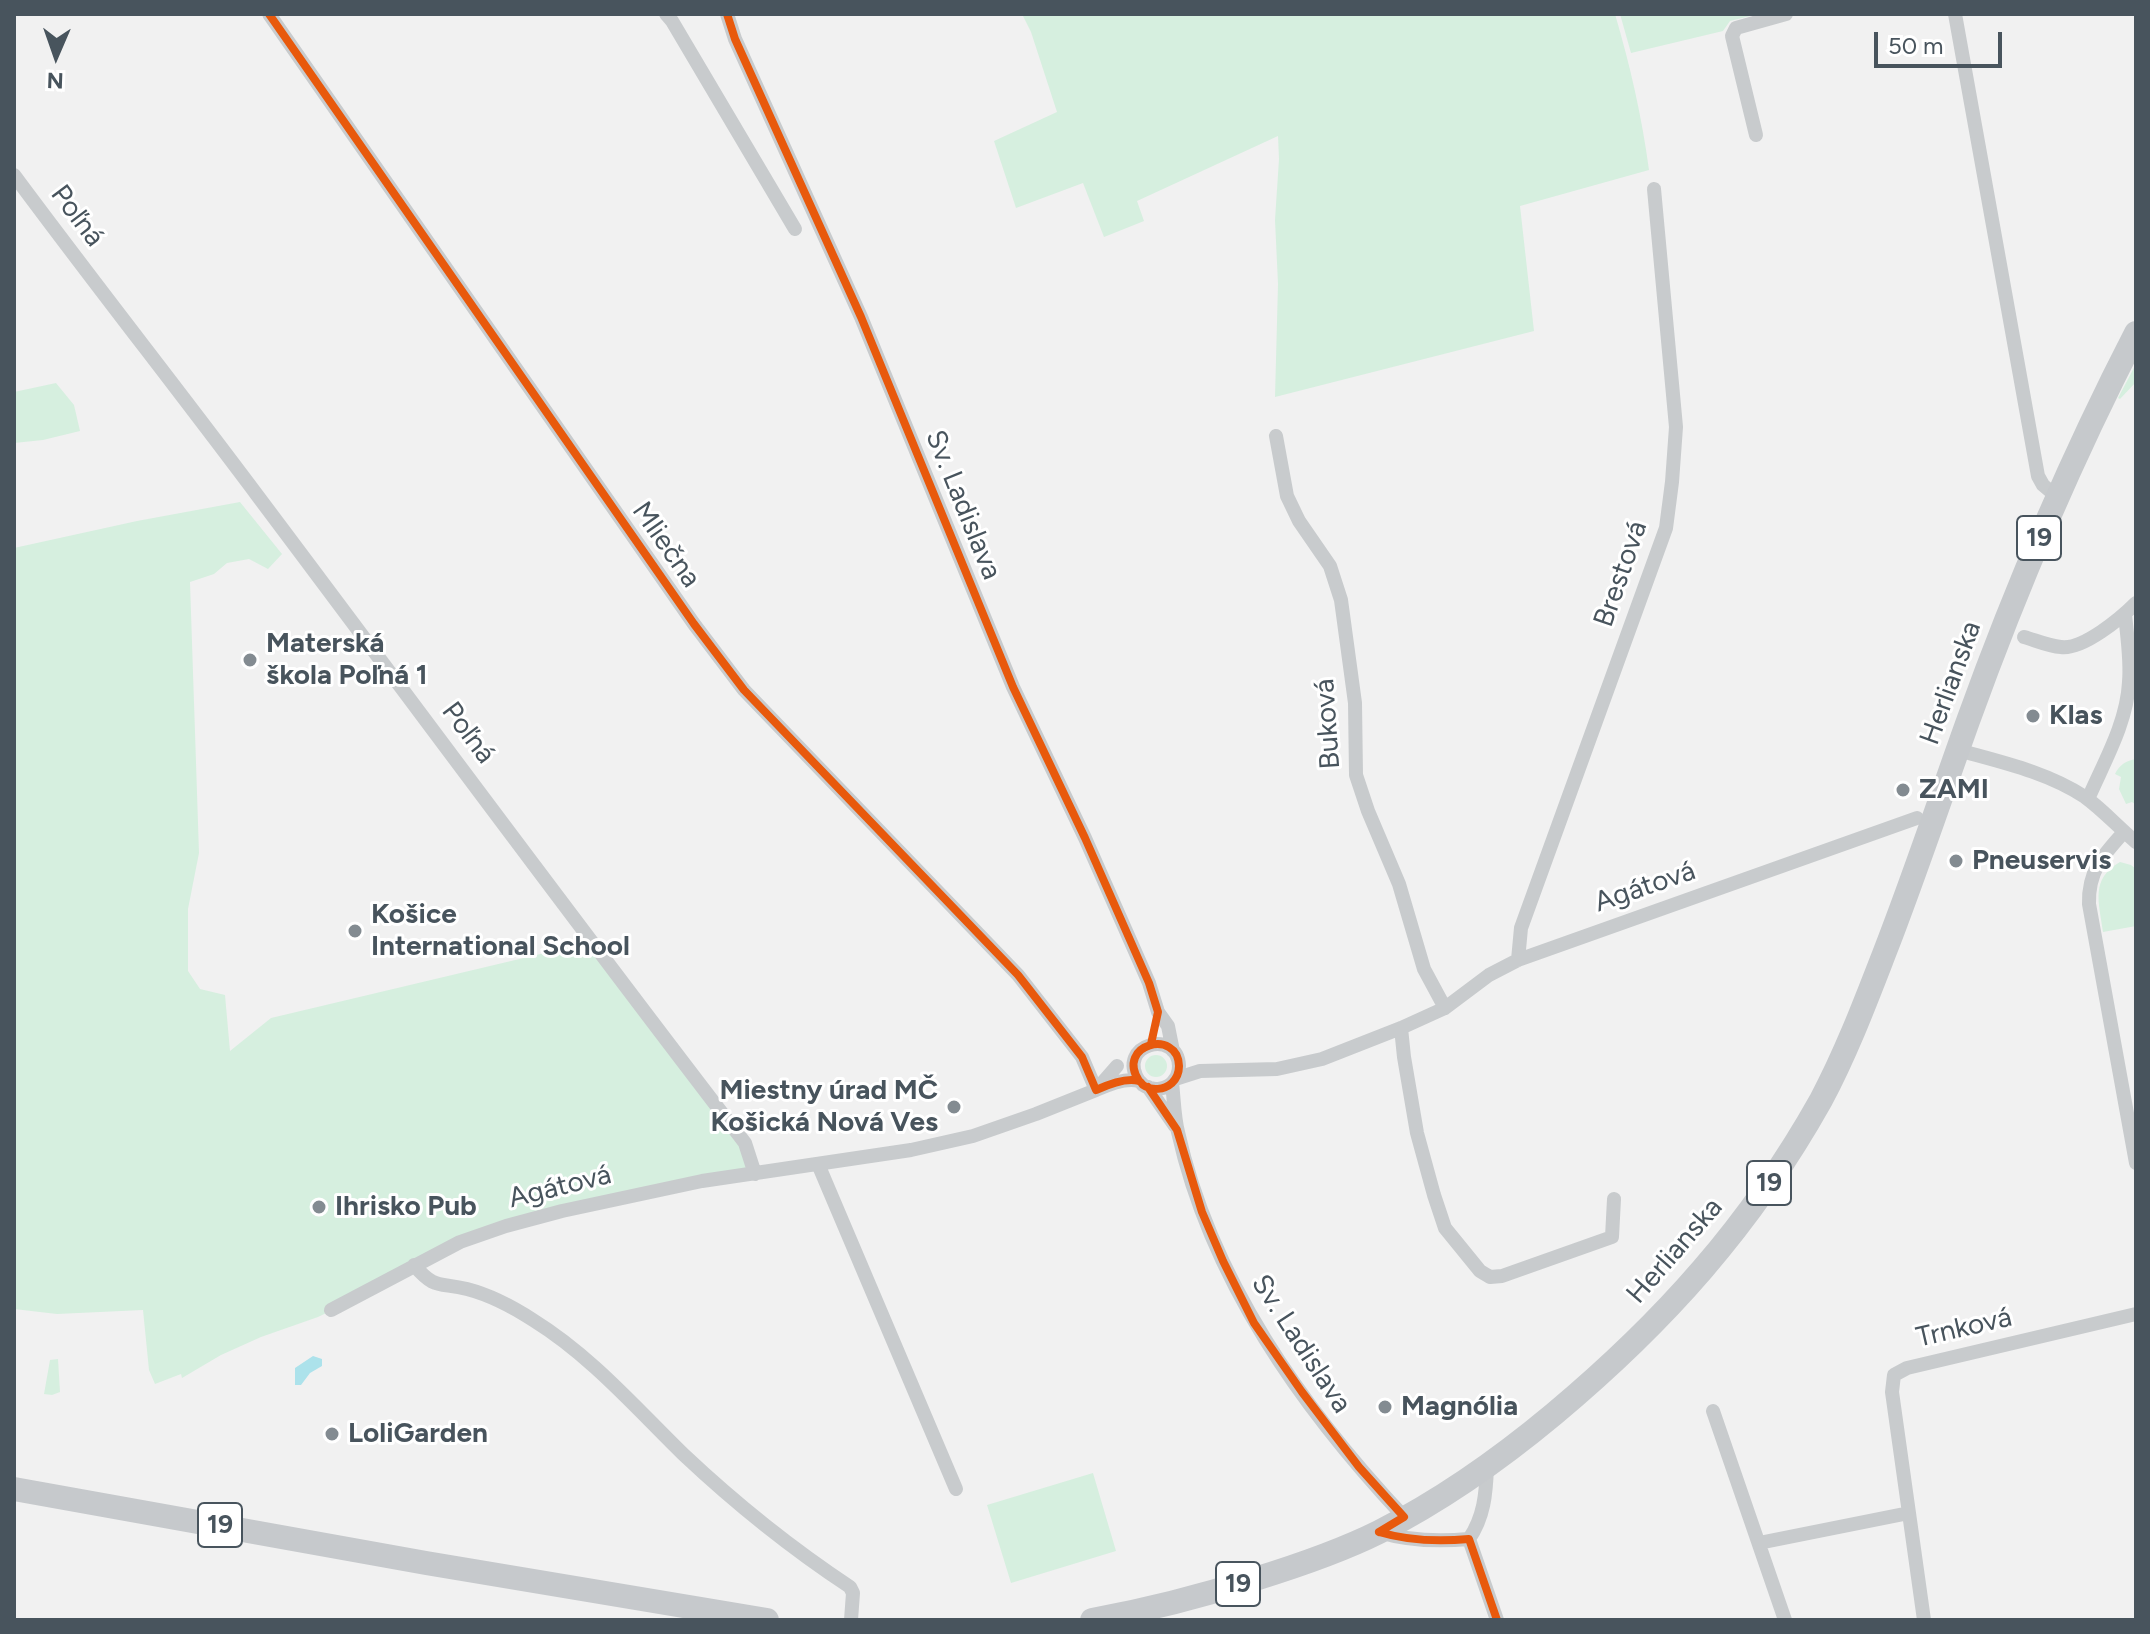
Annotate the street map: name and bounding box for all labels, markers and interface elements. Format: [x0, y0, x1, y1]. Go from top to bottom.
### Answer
north arrow [16, 16, 96, 96]
scale bar [1878, 16, 2006, 66]
text: 50 m [1888, 31, 1944, 60]
text: N [46, 67, 64, 94]
street label: Poľná [43, 179, 111, 253]
street label: Sv. Ladislava [918, 425, 1008, 585]
street label: Mliečna [625, 496, 707, 594]
road number: 19 [2017, 516, 2061, 560]
street label: Brestová [1587, 517, 1655, 631]
street label: Herlianska [1913, 617, 1989, 749]
place label: Materská škola Poľná 1 [266, 627, 427, 693]
marker: Materská škola Poľná 1 [241, 651, 259, 669]
street label: Buková [1308, 678, 1348, 770]
street label: Poľná [434, 696, 502, 770]
place label: Klas [2049, 699, 2103, 733]
marker: Klas [2024, 707, 2042, 725]
place label: ZAMI [1919, 773, 1989, 807]
marker: ZAMI [1894, 781, 1912, 799]
place label: Pneuservis [1972, 844, 2111, 878]
marker: Pneuservis [1947, 852, 1965, 870]
street label: Agátová [1590, 854, 1700, 920]
place label: Košice International School [371, 898, 630, 964]
marker: Košice International School [346, 922, 364, 940]
place label: Miestny úrad MČ Košická Nová Ves [711, 1074, 938, 1140]
marker: Miestny úrad MČ Košická Nová Ves [945, 1098, 963, 1116]
street label: Agátová [505, 1158, 615, 1216]
road number: 19 [1747, 1161, 1791, 1205]
place label: Ihrisko Pub [335, 1190, 477, 1224]
street label: Herlianska [1620, 1191, 1730, 1311]
marker: Ihrisko Pub [310, 1198, 328, 1216]
street label: Sv. Ladislava [1244, 1269, 1358, 1419]
street label: Trnková [1913, 1301, 2015, 1355]
place label: Magnólia [1401, 1390, 1518, 1424]
marker: Magnólia [1376, 1398, 1394, 1416]
place label: LoliGarden [348, 1417, 488, 1451]
marker: LoliGarden [323, 1425, 341, 1443]
road number: 19 [198, 1503, 242, 1547]
road number: 19 [1216, 1562, 1260, 1606]

